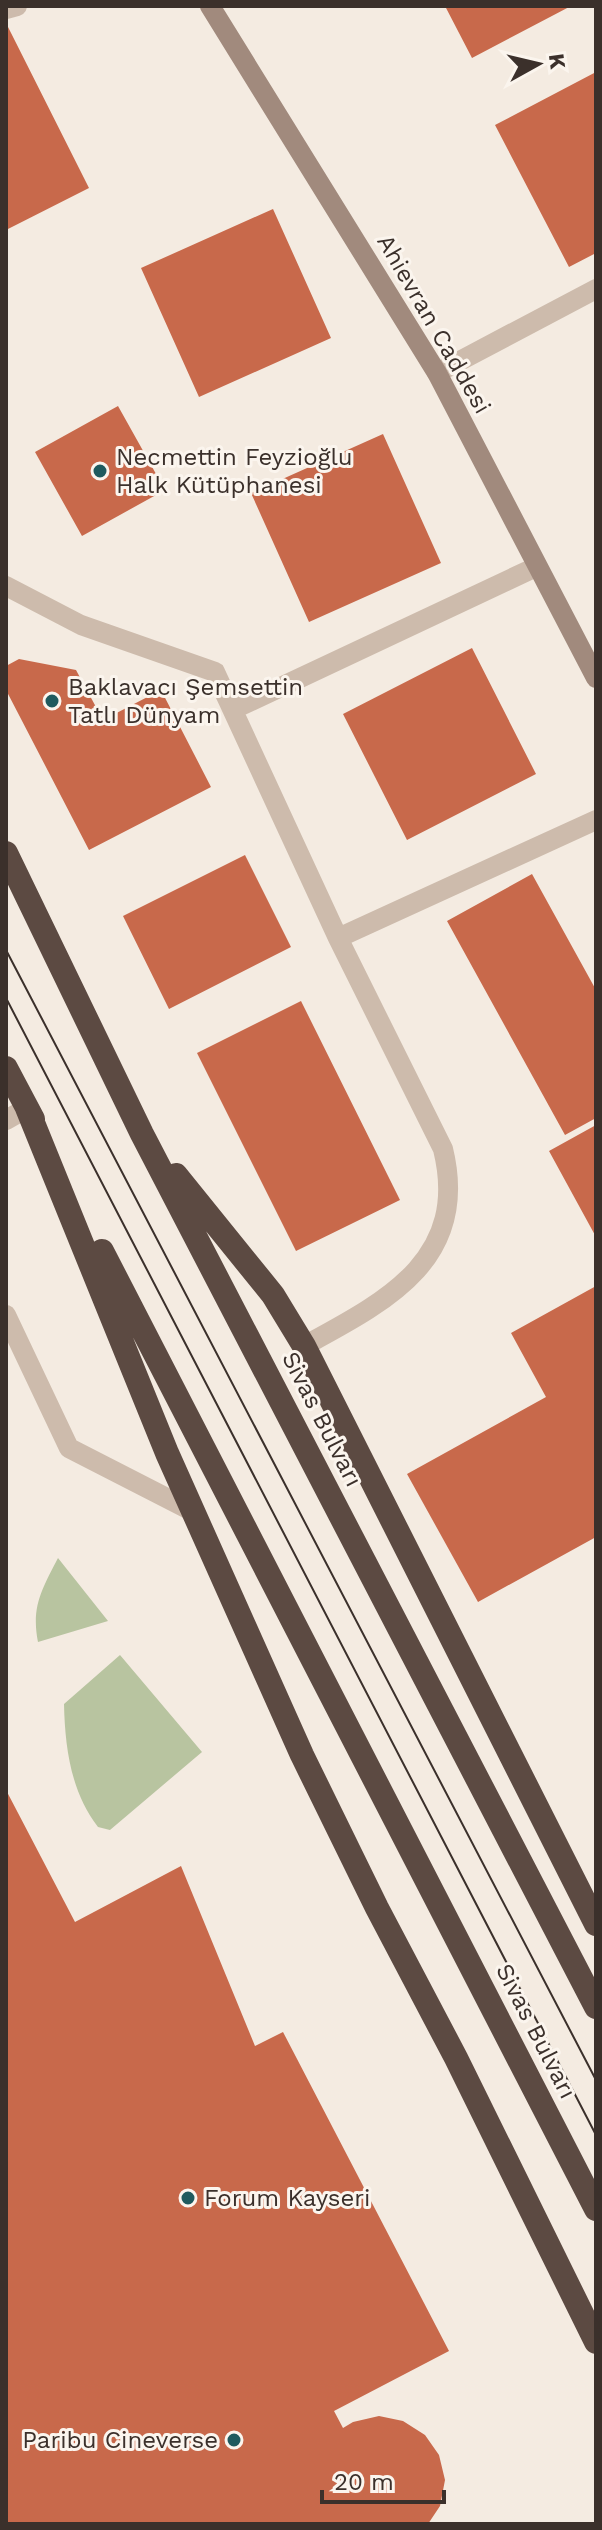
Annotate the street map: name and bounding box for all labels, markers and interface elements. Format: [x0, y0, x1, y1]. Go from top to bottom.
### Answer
north arrow [498, 24, 578, 104]
text: K [544, 52, 571, 71]
street label: Ahievran Caddesi [371, 229, 497, 419]
place label: Necmettin Feyzioğlu Halk Kütüphanesi [116, 443, 353, 499]
marker: Necmettin Feyzioğlu Halk Kütüphanesi [91, 462, 109, 480]
place label: Baklavacı Şemsettin Tatlı Dünyam [68, 673, 303, 729]
marker: Baklavacı Şemsettin Tatlı Dünyam [43, 692, 61, 710]
street label: Sivas Bulvarı [276, 1347, 368, 1491]
street label: Sivas Bulvarı [490, 1959, 582, 2103]
place label: Forum Kayseri [204, 2184, 370, 2212]
marker: Forum Kayseri [179, 2189, 197, 2207]
place label: Paribu Cineverse [22, 2426, 218, 2454]
marker: Paribu Cineverse [225, 2431, 243, 2449]
scale bar [322, 2454, 444, 2504]
text: 20 m [334, 2468, 394, 2496]

